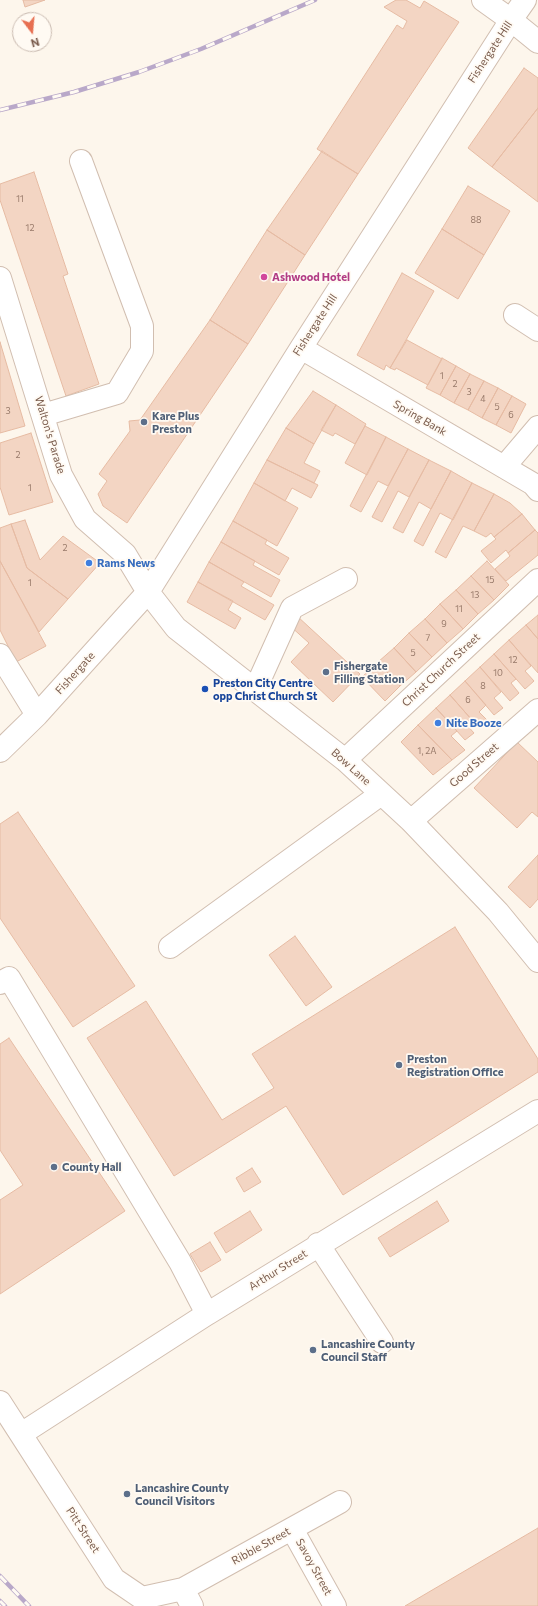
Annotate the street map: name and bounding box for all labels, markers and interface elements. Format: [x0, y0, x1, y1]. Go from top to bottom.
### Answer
north arrow [12, 12, 52, 52]
street label: Fishergate Hill [465, 19, 515, 85]
text: N [29, 36, 41, 50]
house number: 11 [16, 194, 24, 204]
house number: 88 [471, 215, 481, 225]
house number: 12 [26, 223, 34, 233]
place label: Ashwood Hotel [272, 270, 350, 284]
marker: Ashwood Hotel [259, 272, 269, 282]
street label: Fishergate Hill [290, 292, 340, 358]
house number: 1 [440, 371, 444, 381]
house number: 2 [453, 379, 457, 389]
house number: 3 [466, 387, 472, 397]
street label: Walton's Parade [32, 394, 68, 476]
house number: 4 [480, 394, 486, 404]
street label: Spring Bank [391, 397, 449, 439]
house number: 5 [494, 402, 500, 412]
house number: 3 [5, 406, 11, 416]
place label: Kare Plus Preston [152, 409, 199, 435]
house number: 6 [508, 410, 514, 420]
marker: Kare Plus Preston [139, 417, 149, 427]
house number: 2 [16, 450, 20, 460]
house number: 1 [28, 483, 32, 493]
house number: 2 [63, 543, 67, 553]
place label: Rams News [97, 556, 155, 570]
marker: Rams News [84, 558, 94, 568]
house number: 15 [485, 575, 495, 585]
house number: 1 [28, 578, 32, 588]
house number: 13 [471, 590, 479, 600]
house number: 11 [455, 604, 463, 614]
house number: 9 [441, 619, 447, 629]
street label: Christ Church Street [399, 630, 483, 710]
house number: 7 [426, 633, 430, 643]
house number: 5 [410, 648, 416, 658]
street label: Fishergate [53, 649, 97, 697]
house number: 12 [509, 655, 517, 665]
place label: Fishergate Filling Station [334, 659, 405, 685]
marker: Fishergate Filling Station [321, 667, 331, 677]
house number: 10 [493, 668, 503, 678]
place label: Preston City Centre opp Christ Church St [213, 676, 317, 702]
house number: 8 [480, 681, 486, 691]
marker: Preston City Centre opp Christ Church St [200, 684, 210, 694]
house number: 6 [465, 695, 471, 705]
place label: Nite Booze [446, 716, 502, 730]
marker: Nite Booze [433, 718, 443, 728]
street label: Good Street [447, 740, 501, 790]
street label: Bow Lane [329, 746, 373, 788]
house number: 1, 2A [418, 746, 436, 756]
place label: Preston Registration Office [407, 1052, 504, 1078]
marker: Preston Registration Office [394, 1060, 404, 1070]
place label: County Hall [62, 1160, 122, 1174]
marker: County Hall [49, 1162, 59, 1172]
street label: Arthur Street [246, 1247, 310, 1293]
place label: Lancashire County Council Staff [321, 1337, 415, 1363]
marker: Lancashire County Council Staff [308, 1345, 318, 1355]
place label: Lancashire County Council Visitors [135, 1481, 229, 1507]
marker: Lancashire County Council Visitors [122, 1489, 132, 1499]
street label: Pitt Street [63, 1505, 103, 1555]
street label: Ribble Street [229, 1524, 293, 1568]
street label: Savoy Street [293, 1536, 335, 1598]

